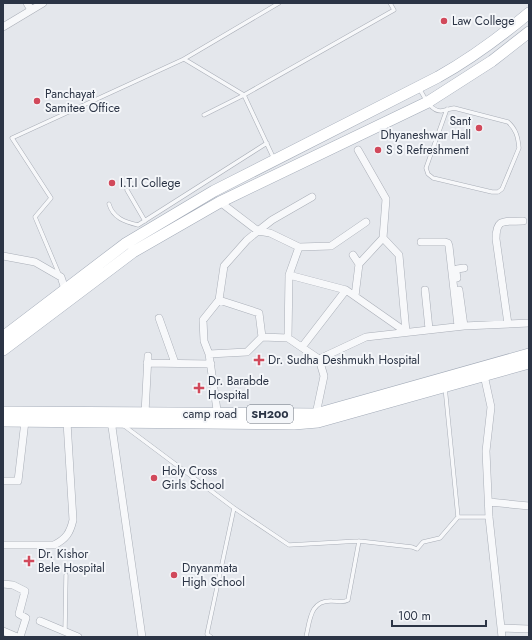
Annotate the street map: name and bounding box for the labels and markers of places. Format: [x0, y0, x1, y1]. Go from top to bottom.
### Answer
place label: Law College [452, 12, 514, 30]
marker: Law College [439, 16, 449, 26]
place label: Panchayat Samitee Office [45, 85, 120, 117]
marker: Panchayat Samitee Office [32, 96, 42, 106]
place label: Sant Dhyaneshwar Hall [380, 112, 471, 144]
marker: Sant Dhyaneshwar Hall [474, 123, 484, 133]
place label: S S Refreshment [386, 141, 469, 159]
marker: S S Refreshment [373, 145, 383, 155]
place label: I.T.I College [120, 174, 181, 192]
marker: I.T.I College [107, 178, 117, 188]
place label: Dr. Sudha Deshmukh Hospital [268, 351, 420, 369]
marker: Dr. Sudha Deshmukh Hospital [253, 354, 265, 366]
place label: Dr. Barabde Hospital [208, 372, 269, 404]
marker: Dr. Barabde Hospital [193, 382, 205, 394]
place label: Holy Cross Girls School [162, 462, 224, 494]
marker: Holy Cross Girls School [149, 473, 159, 483]
place label: Dr. Kishor Bele Hospital [38, 545, 105, 577]
marker: Dr. Kishor Bele Hospital [23, 555, 35, 567]
place label: Dnyanmata High School [182, 559, 245, 591]
marker: Dnyanmata High School [169, 570, 179, 580]

